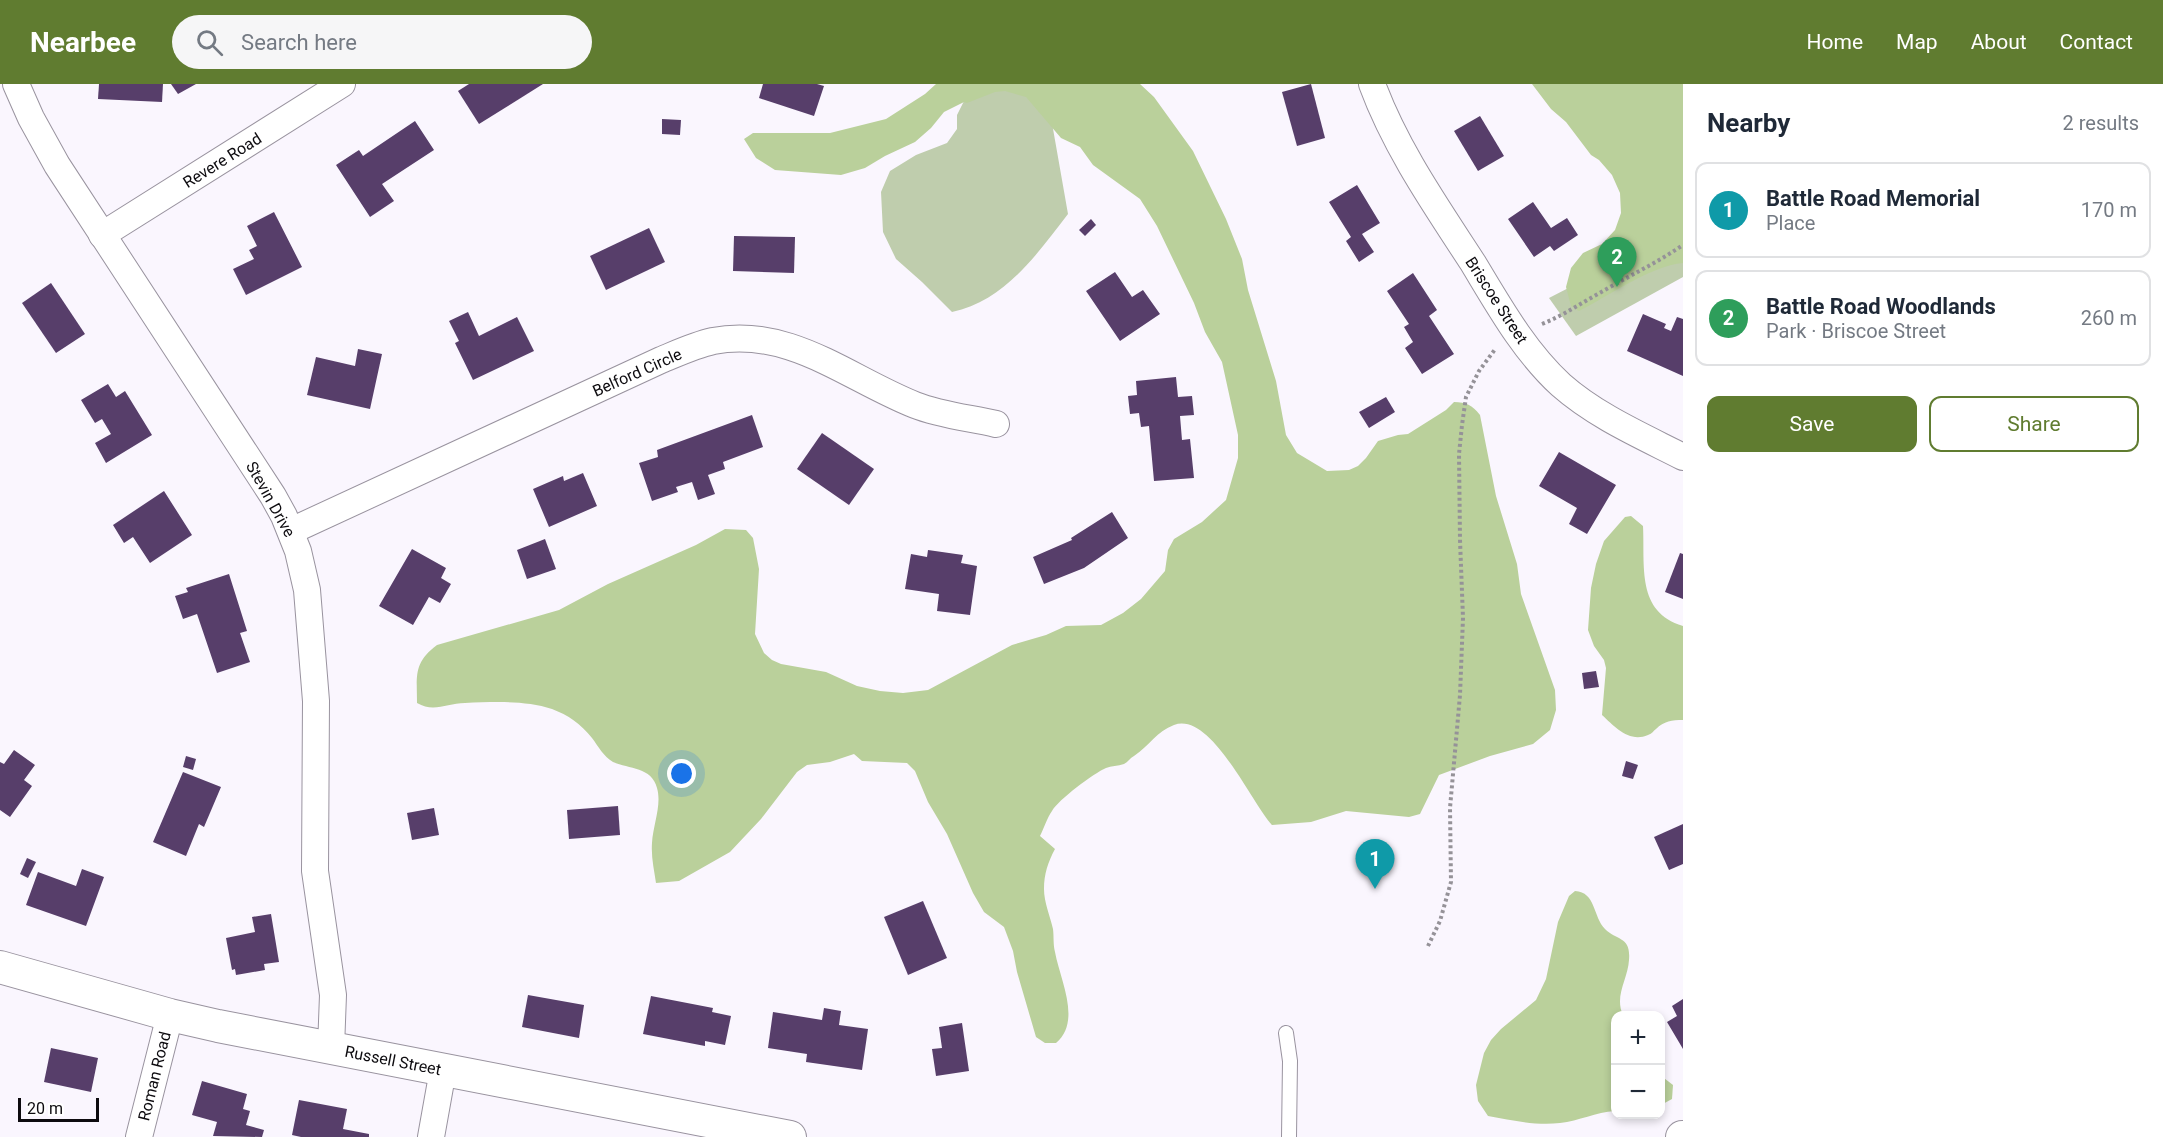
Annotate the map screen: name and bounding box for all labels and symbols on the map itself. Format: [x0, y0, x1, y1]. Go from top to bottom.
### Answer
street label: Revere Road [180, 129, 265, 192]
pin: 2 [1598, 238, 1636, 287]
street label: Briscoe Street [1461, 253, 1532, 347]
street label: Belford Circle [590, 344, 685, 401]
street label: Stevin Drive [242, 458, 299, 540]
your location [667, 759, 696, 788]
pin: 1 [1356, 840, 1394, 889]
street label: Roman Road [134, 1030, 175, 1123]
street label: Russell Street [343, 1042, 443, 1079]
scale bar [18, 1095, 99, 1122]

